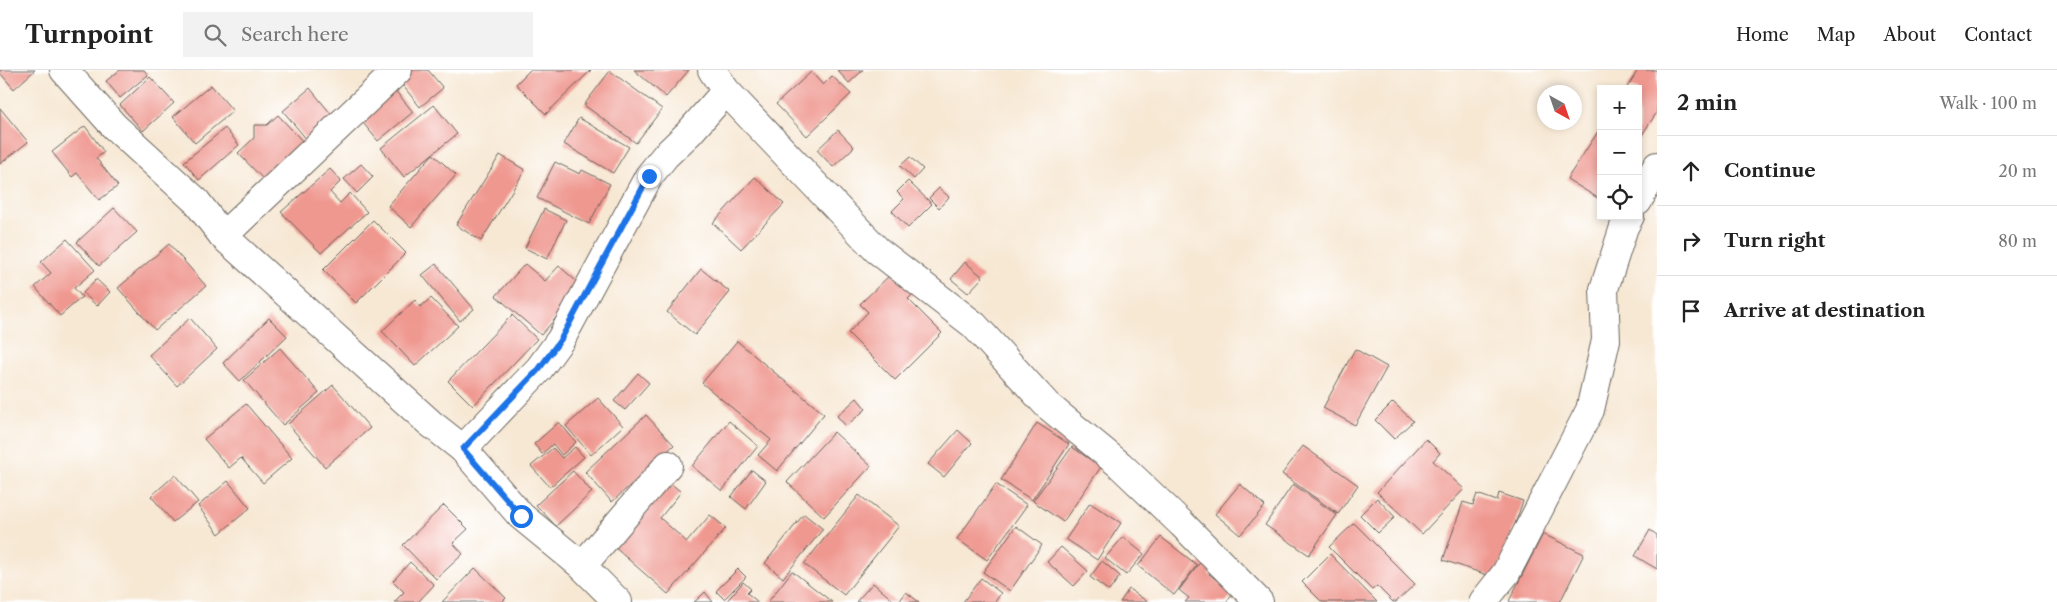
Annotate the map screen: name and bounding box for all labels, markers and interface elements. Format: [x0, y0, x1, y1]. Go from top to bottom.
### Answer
search box [183, 12, 533, 57]
text: Turnpoint [25, 20, 153, 49]
icon: search [201, 21, 229, 49]
text: Search here [241, 23, 349, 46]
text: Home [1736, 24, 1789, 46]
text: Map [1817, 24, 1855, 46]
text: About [1883, 24, 1936, 46]
text: Contact [1964, 24, 2032, 46]
north arrow [1537, 85, 1582, 130]
map controls [1597, 85, 1642, 220]
button: + [1597, 85, 1642, 130]
text: 2 min [1677, 90, 1737, 115]
text: Walk · 100 m [1940, 93, 2037, 113]
button: − [1597, 130, 1642, 175]
icon: ahead [1677, 157, 1705, 185]
text: Continue [1724, 159, 1816, 182]
text: 20 m [1998, 161, 2037, 181]
route end [638, 165, 661, 188]
button: locate [1597, 175, 1642, 220]
icon: right [1677, 227, 1705, 255]
text: Turn right [1724, 229, 1825, 252]
text: 80 m [1998, 231, 2037, 251]
icon: arrive [1677, 297, 1705, 325]
text: Arrive at destination [1724, 299, 1925, 322]
route start [510, 505, 533, 528]

